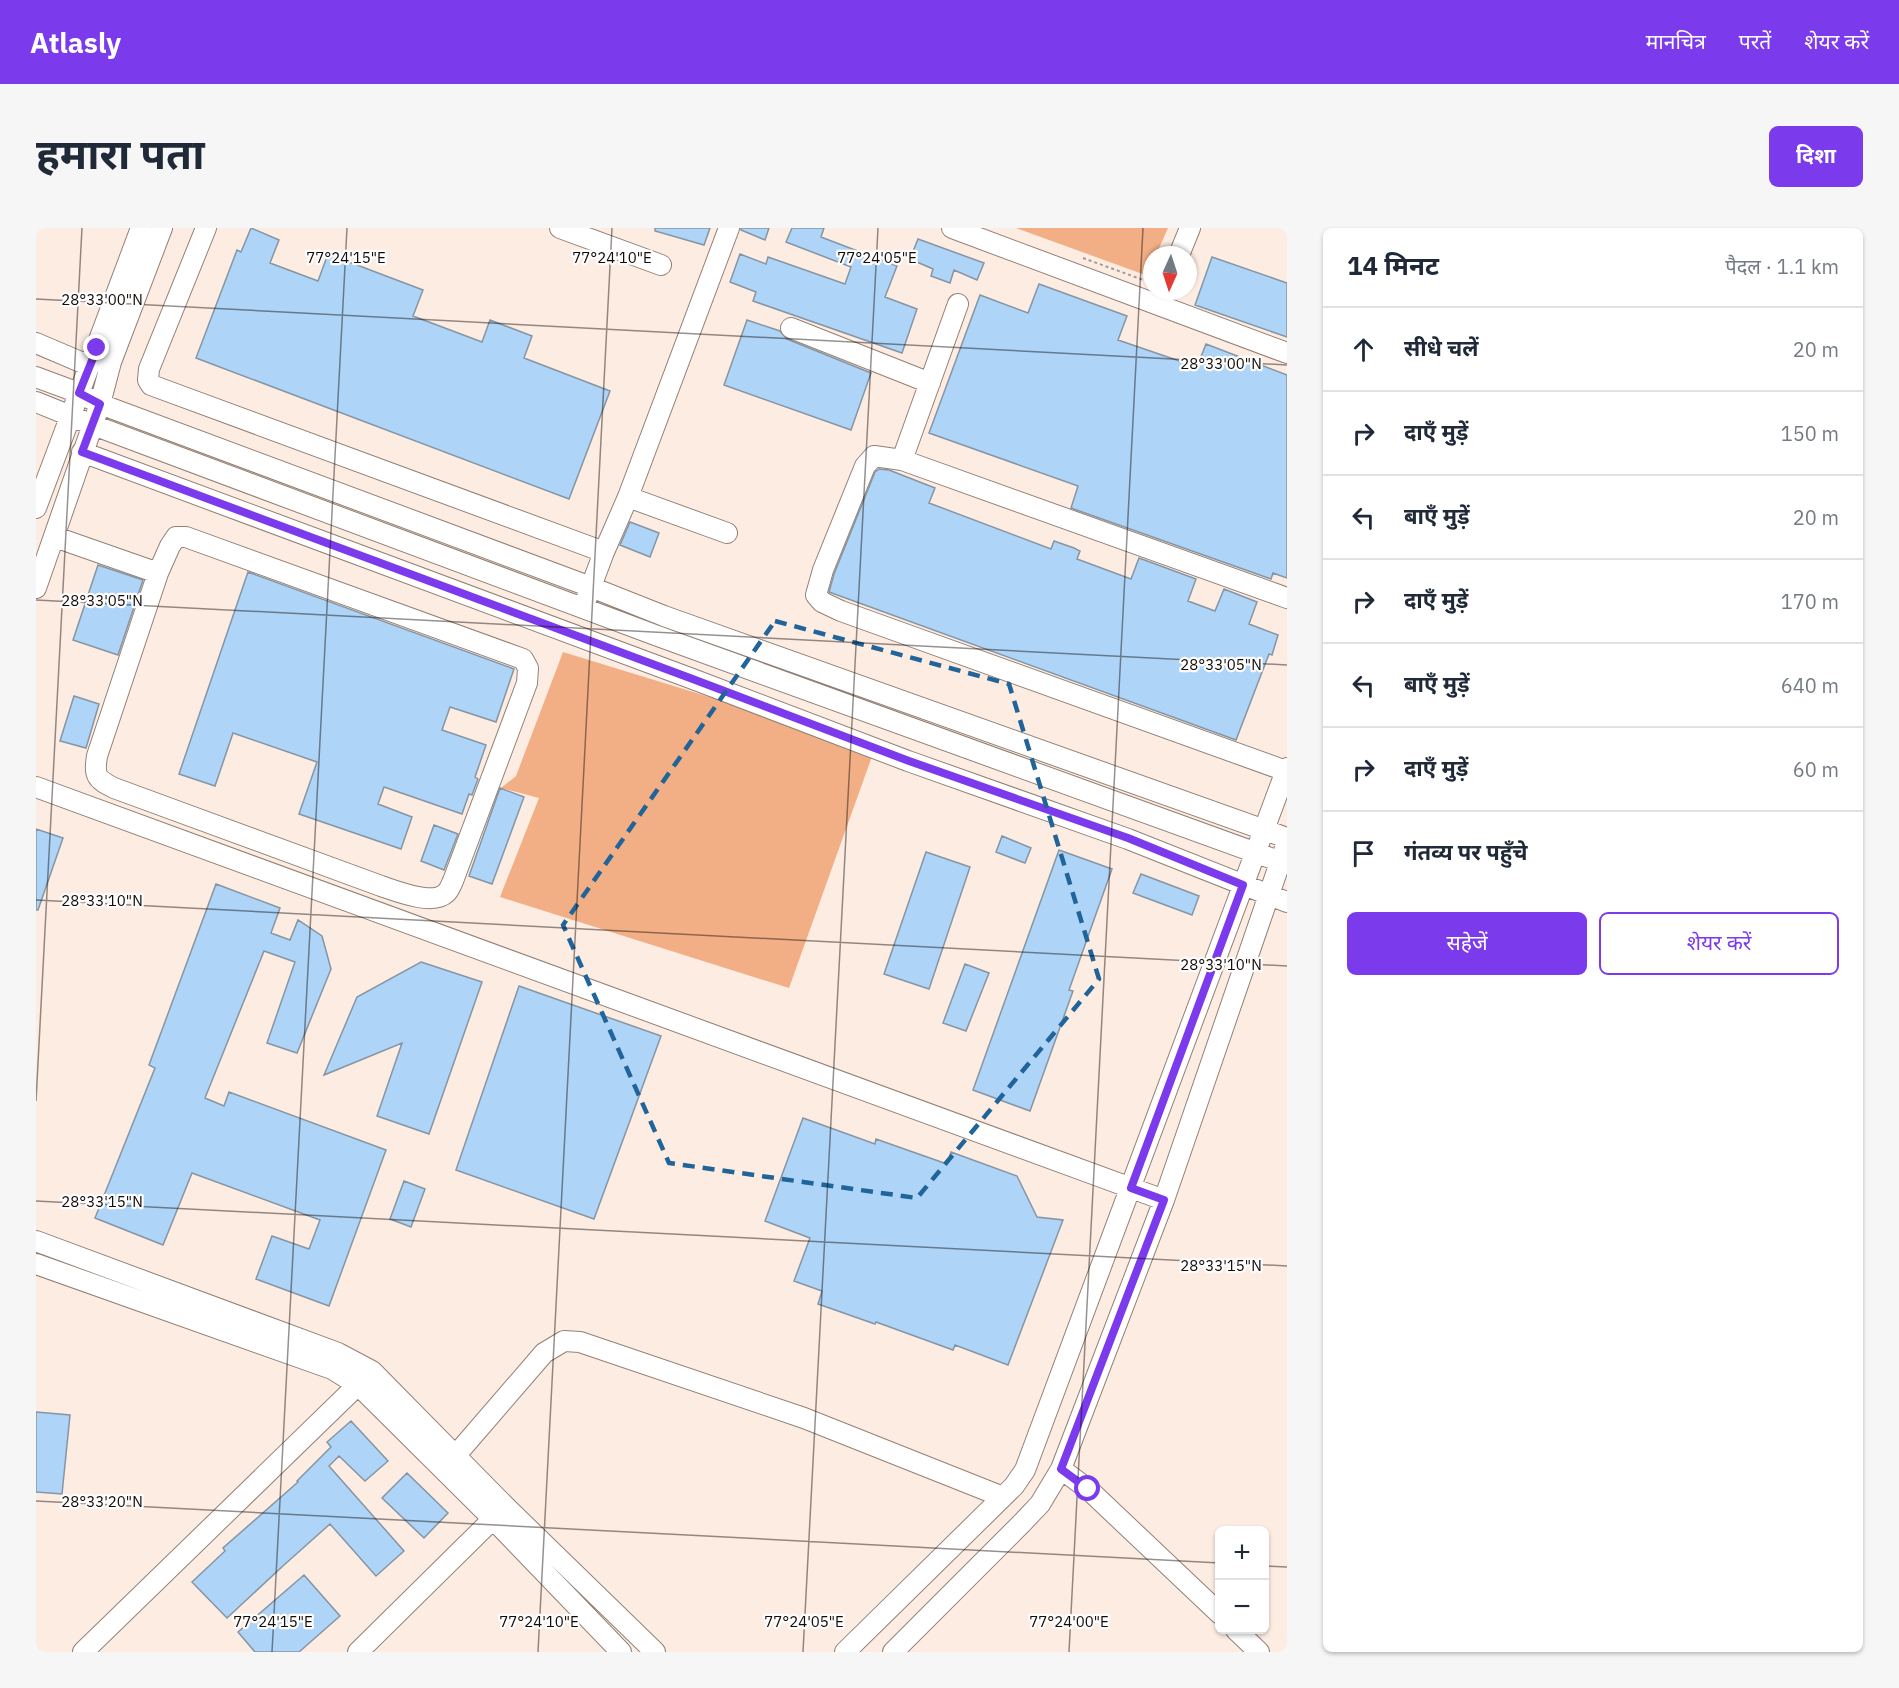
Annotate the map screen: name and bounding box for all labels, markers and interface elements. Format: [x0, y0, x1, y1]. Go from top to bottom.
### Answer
text: Atlasly [30, 24, 121, 61]
text: मानचित्र [1646, 27, 1706, 55]
text: परतें [1739, 27, 1771, 55]
text: शेयर करें [1804, 27, 1869, 55]
text: हमारा पता [36, 126, 205, 181]
button: दिशा [1769, 126, 1863, 187]
north arrow [1143, 246, 1197, 300]
text: 77°24'15"E [306, 248, 386, 267]
text: 77°24'10"E [572, 248, 652, 267]
text: 77°24'05"E [837, 248, 917, 267]
text: 14 मिनट [1347, 248, 1439, 282]
text: पैदल · 1.1 km [1725, 253, 1839, 280]
text: 28°33'00"N [61, 290, 143, 309]
icon: ahead [1347, 333, 1380, 366]
text: सीधे चलें [1404, 333, 1479, 362]
route end [83, 334, 109, 360]
text: 20 m [1793, 336, 1839, 363]
text: 28°33'00"N [1180, 354, 1262, 373]
icon: right [1347, 417, 1380, 450]
text: दाएँ मुड़ें [1404, 417, 1468, 446]
text: 150 m [1781, 420, 1839, 447]
icon: left [1347, 501, 1380, 534]
text: बाएँ मुड़ें [1404, 501, 1470, 530]
text: 20 m [1793, 504, 1839, 531]
icon: right [1347, 585, 1380, 618]
text: दाएँ मुड़ें [1404, 585, 1468, 614]
text: 170 m [1781, 588, 1839, 615]
text: 28°33'05"N [61, 591, 143, 610]
text: 28°33'05"N [1180, 655, 1262, 674]
icon: left [1347, 669, 1380, 702]
text: बाएँ मुड़ें [1404, 669, 1470, 698]
text: 640 m [1781, 672, 1839, 699]
icon: right [1347, 753, 1380, 786]
text: दाएँ मुड़ें [1404, 753, 1468, 782]
text: 60 m [1793, 756, 1839, 783]
icon: arrive [1347, 837, 1380, 870]
text: गंतव्य पर पहुँचे [1404, 837, 1528, 866]
text: 28°33'10"N [61, 891, 143, 910]
button: सहेजें [1347, 912, 1587, 975]
button: शेयर करें [1599, 912, 1839, 975]
text: 28°33'10"N [1180, 955, 1262, 974]
text: 28°33'15"N [61, 1192, 143, 1211]
text: 28°33'15"N [1180, 1256, 1262, 1275]
route start [1074, 1475, 1100, 1501]
text: 28°33'20"N [61, 1492, 143, 1511]
map controls [1215, 1526, 1269, 1634]
button: + [1215, 1526, 1269, 1580]
button: − [1215, 1580, 1269, 1634]
text: 77°24'15"E [233, 1612, 313, 1631]
text: 77°24'10"E [499, 1612, 579, 1631]
text: 77°24'05"E [764, 1612, 844, 1631]
text: 77°24'00"E [1029, 1612, 1109, 1631]

